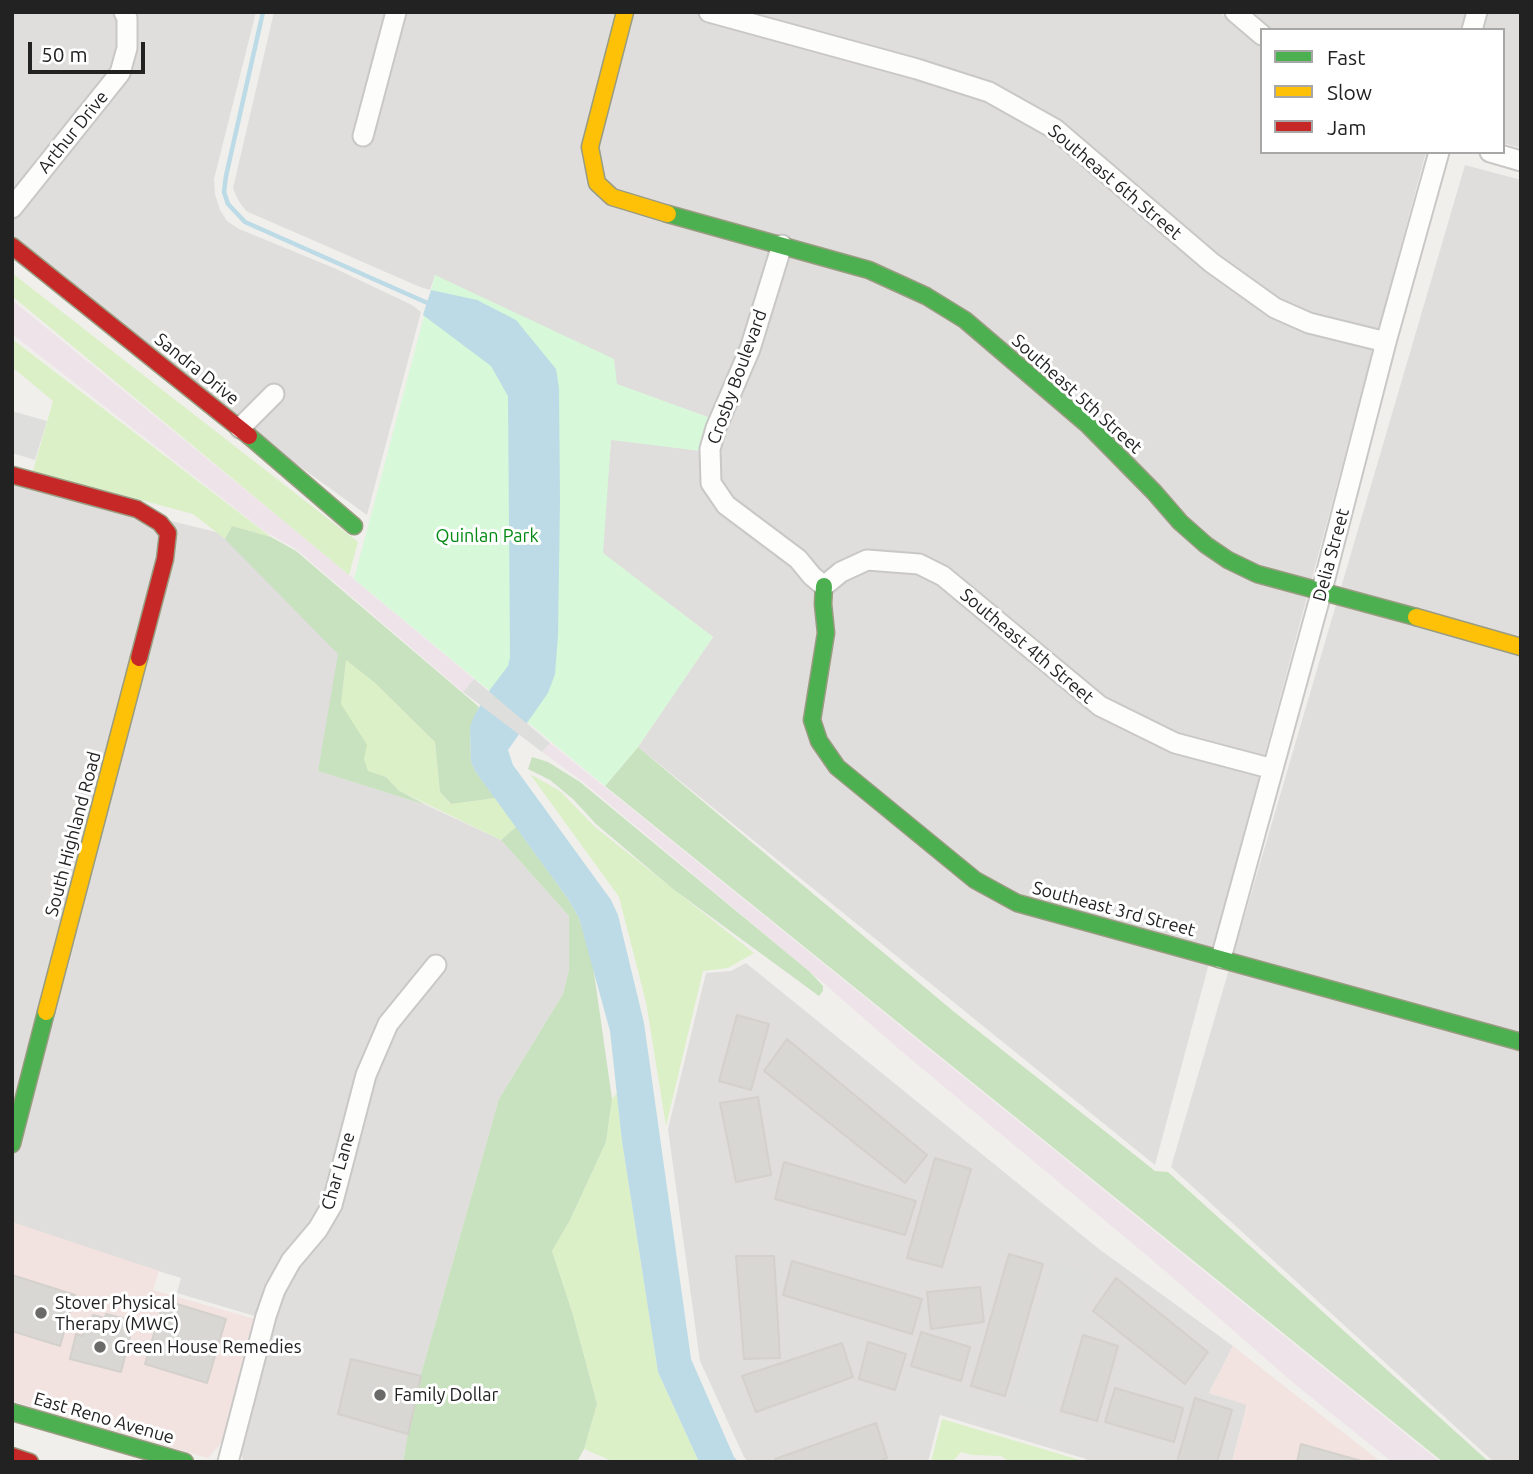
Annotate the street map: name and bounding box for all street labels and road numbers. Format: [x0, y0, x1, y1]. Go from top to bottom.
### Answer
street label: Arthur Drive [33, 86, 113, 178]
street label: Southeast 6th Street [1044, 120, 1186, 244]
street label: Crosby Boulevard [703, 307, 771, 447]
street label: Sandra Drive [150, 328, 244, 410]
street label: Southeast 5th Street [1007, 330, 1147, 458]
street label: Delia Street [1308, 506, 1354, 604]
street label: Southeast 4th Street [956, 584, 1098, 708]
street label: South Highland Road [41, 749, 105, 919]
street label: Southeast 3rd Street [1030, 877, 1198, 941]
street label: Char Lane [317, 1129, 359, 1213]
street label: East Reno Avenue [31, 1388, 177, 1448]

